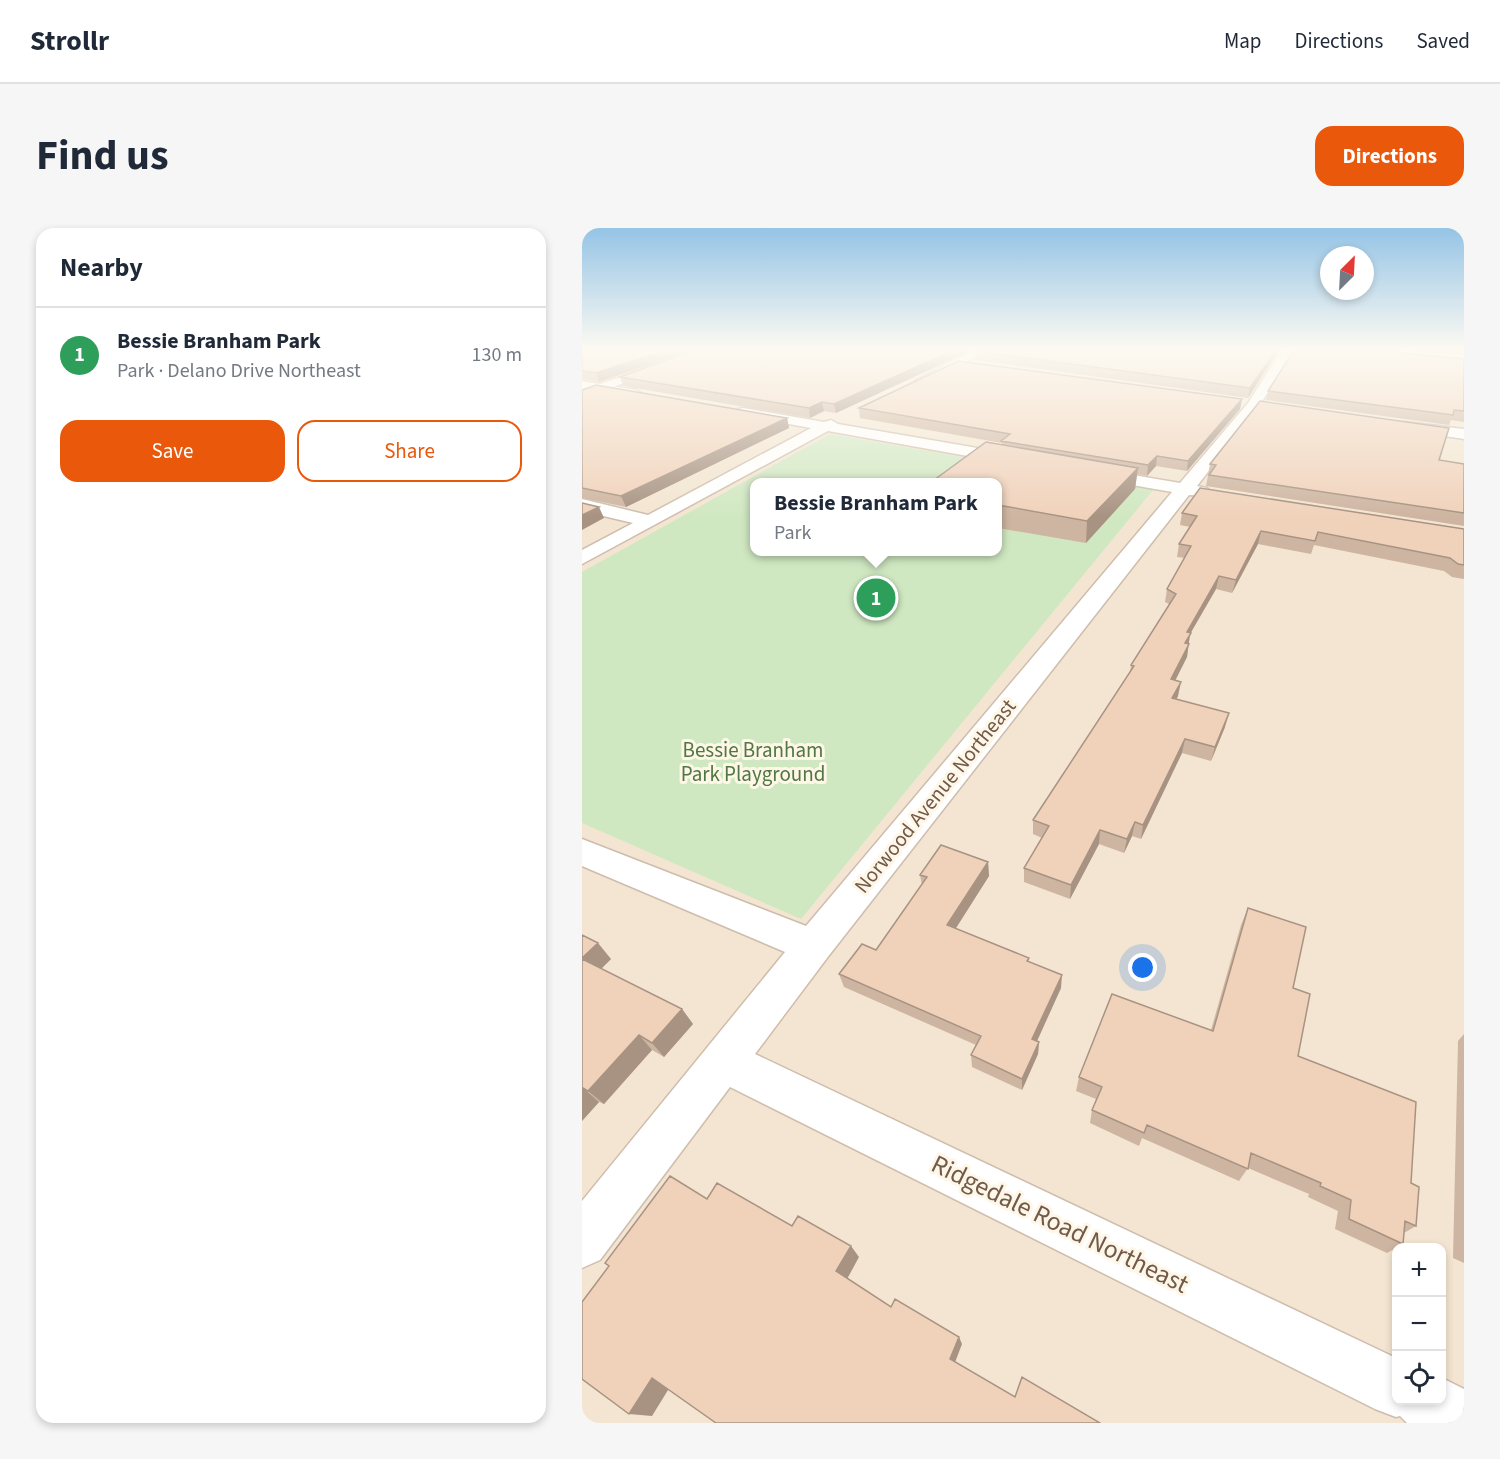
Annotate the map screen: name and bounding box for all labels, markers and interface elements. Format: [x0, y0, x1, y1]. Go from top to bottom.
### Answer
text: Strollr [30, 21, 109, 61]
text: Map [1224, 26, 1262, 56]
text: Directions [1295, 26, 1383, 56]
text: Saved [1416, 26, 1470, 56]
text: Find us [36, 126, 169, 186]
button: Directions [1315, 126, 1464, 186]
north arrow [1320, 246, 1374, 300]
text: Nearby [60, 249, 143, 286]
text: Bessie Branham Park [117, 325, 321, 357]
text: 1 [74, 341, 85, 369]
text: 130 m [472, 341, 522, 369]
text: Park · Delano Drive Northeast [117, 357, 361, 385]
button: Save [60, 420, 285, 482]
button: Share [297, 420, 522, 482]
popup [750, 478, 1002, 556]
text: Bessie Branham Park [774, 487, 978, 519]
text: Park [774, 519, 811, 547]
pin: 1 [856, 576, 896, 620]
street label: Norwood Avenue Northeast [847, 692, 1023, 900]
park label: Bessie Branham Park Playground [681, 735, 825, 789]
your location [1128, 953, 1157, 982]
street label: Ridgedale Road Northeast [925, 1146, 1195, 1303]
map controls [1392, 1243, 1446, 1405]
button: + [1392, 1243, 1446, 1297]
button: − [1392, 1297, 1446, 1351]
button: locate [1392, 1351, 1446, 1405]

